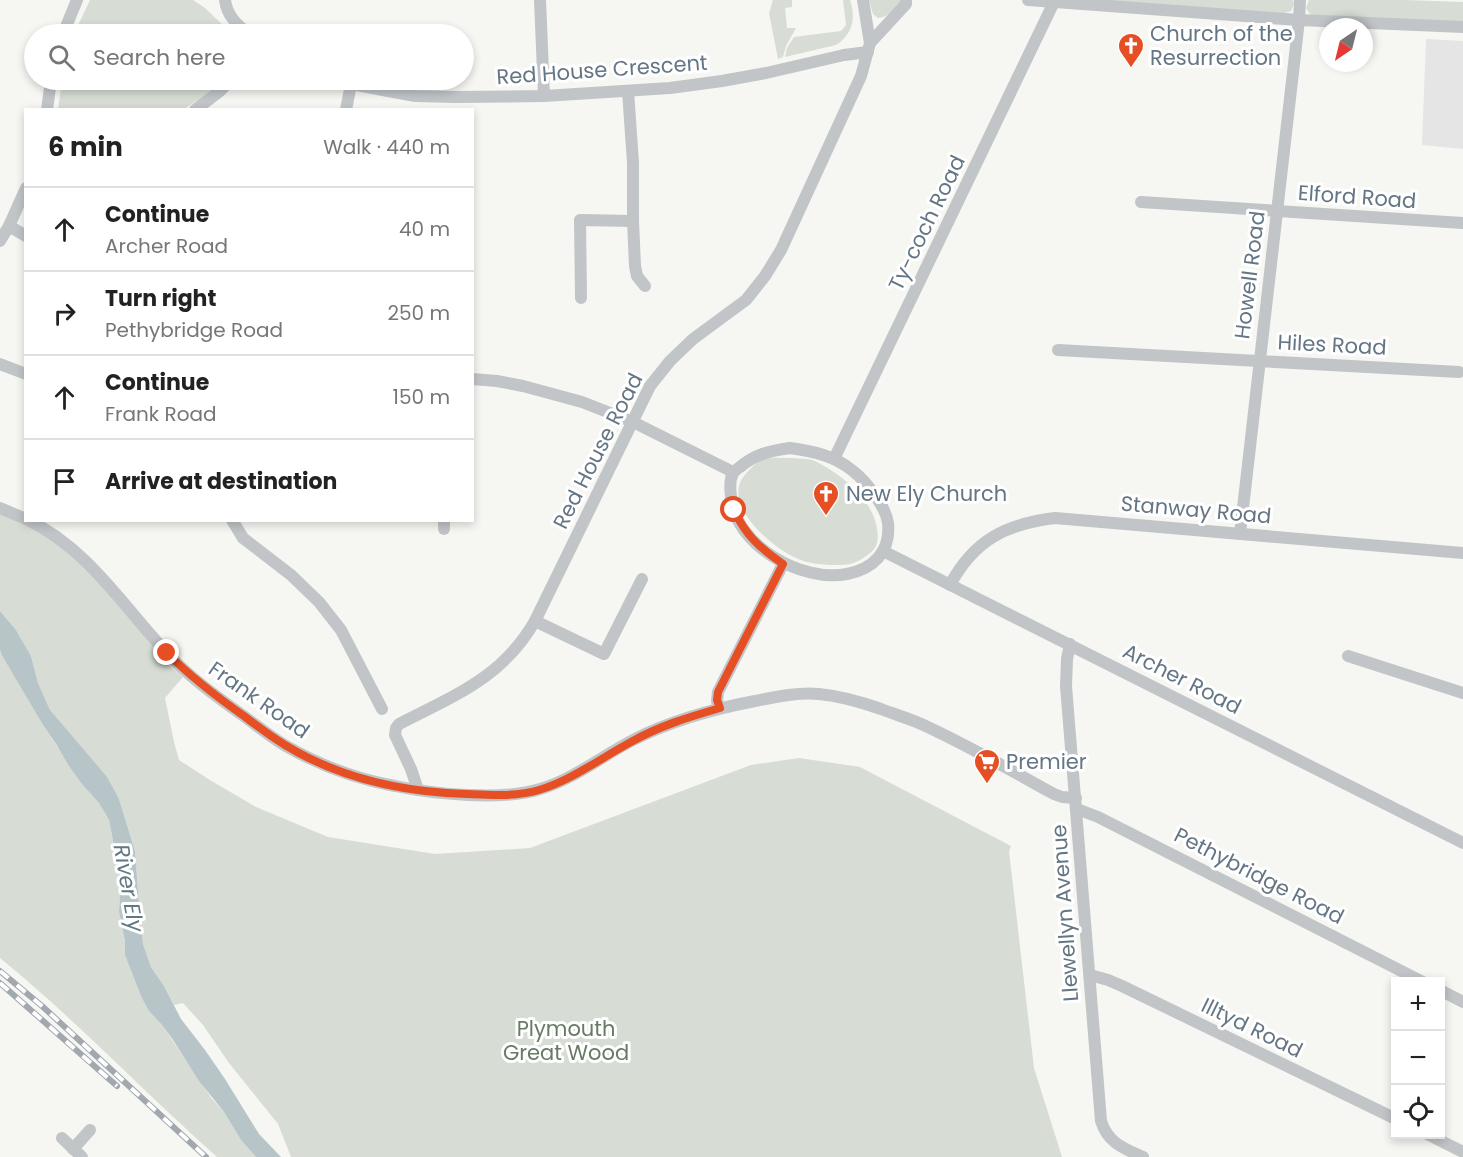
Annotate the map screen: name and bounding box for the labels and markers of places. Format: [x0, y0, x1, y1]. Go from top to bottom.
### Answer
place label: Church of the Resurrection [1150, 19, 1293, 72]
church icon: Church of the Resurrection [1116, 31, 1146, 69]
church icon: New Ely Church [811, 479, 841, 517]
place label: New Ely Church [846, 479, 1007, 508]
supermarket icon: Premier [972, 747, 1002, 785]
place label: Premier [1006, 747, 1087, 776]

